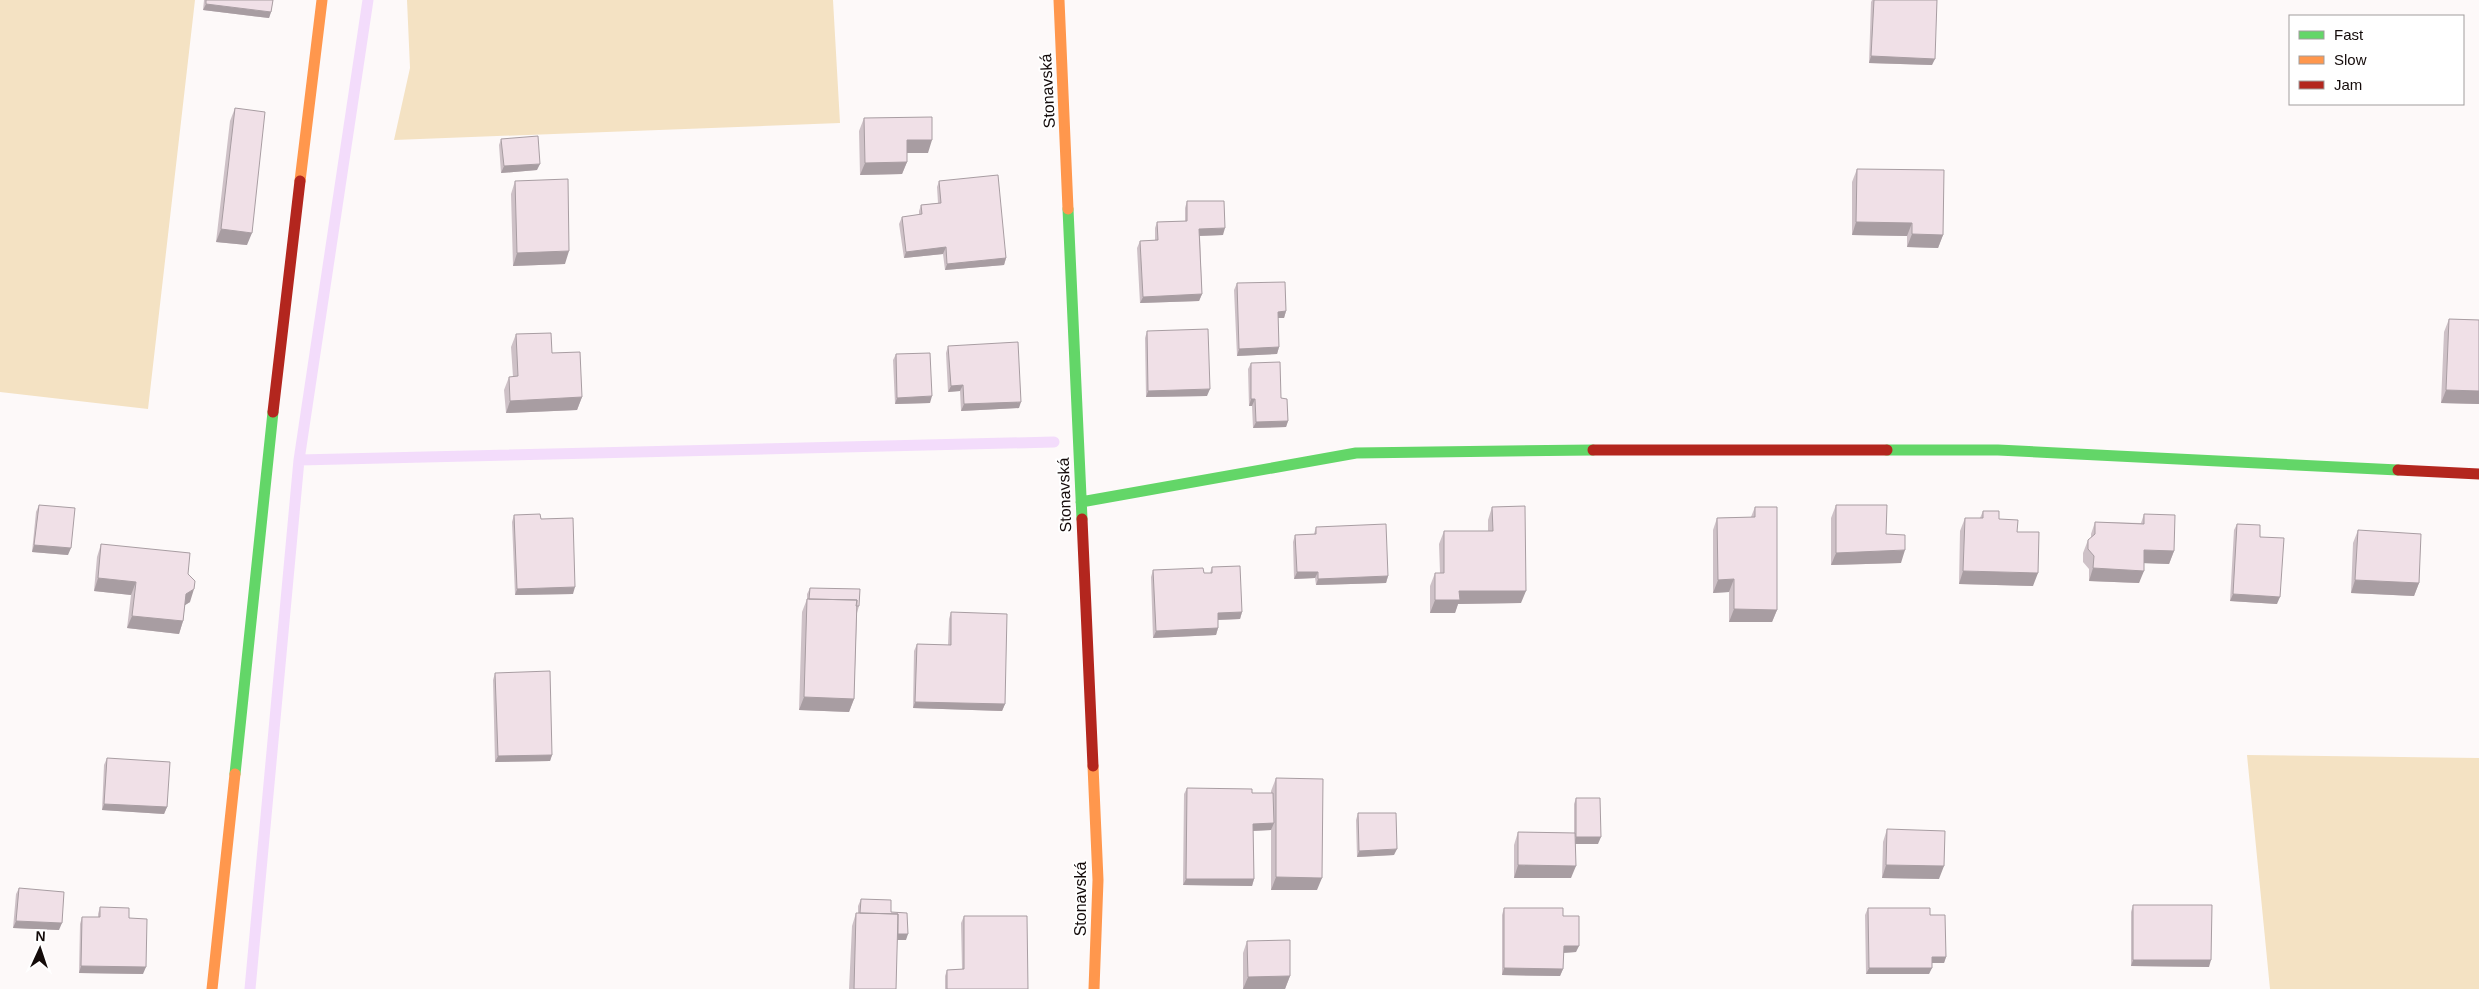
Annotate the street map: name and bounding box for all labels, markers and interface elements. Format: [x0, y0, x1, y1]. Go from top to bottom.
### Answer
legend [2289, 15, 2464, 105]
text: Fast [2334, 26, 2364, 43]
text: Slow [2334, 51, 2367, 68]
street label: Stonavská [1037, 53, 1058, 129]
text: Jam [2334, 76, 2362, 93]
street label: Stonavská [1055, 457, 1074, 533]
street label: Stonavská [1072, 862, 1089, 936]
north arrow [15, 924, 65, 974]
text: N [35, 928, 46, 944]

